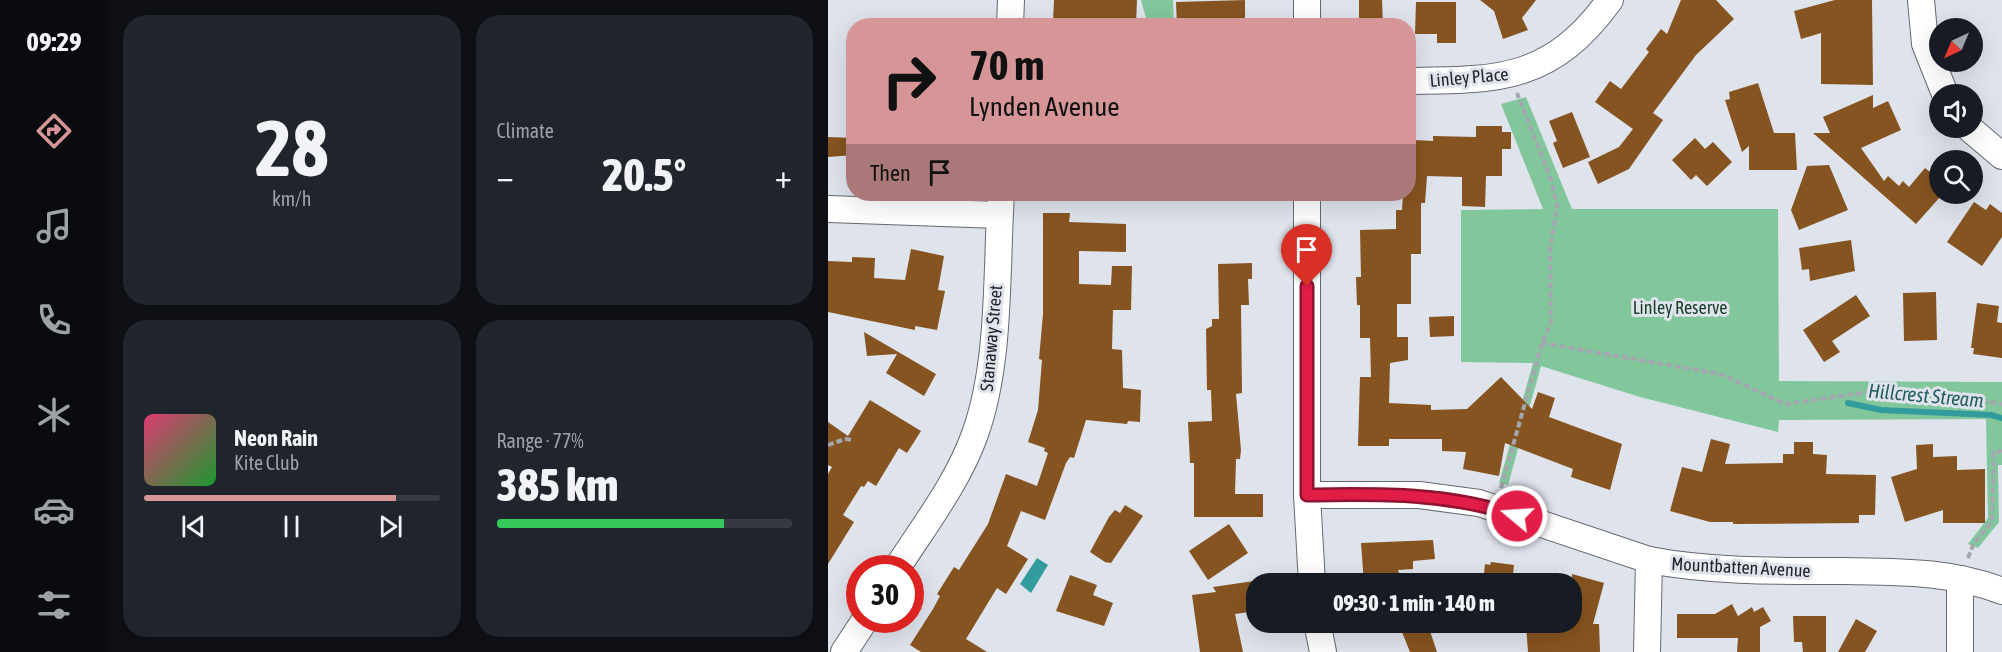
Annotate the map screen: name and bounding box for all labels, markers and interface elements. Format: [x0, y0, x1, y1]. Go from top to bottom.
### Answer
north arrow [1929, 18, 1983, 72]
map controls [1929, 18, 1983, 204]
text: 09:29 [26, 26, 82, 57]
text: 70 m [969, 41, 1044, 89]
icon: right [870, 42, 948, 120]
street label: Linley Place [1429, 63, 1509, 91]
button: sound [1929, 84, 1983, 138]
text: Lynden Avenue [969, 91, 1119, 122]
text: 28 [255, 103, 328, 193]
icon: directions [33, 110, 75, 152]
text: Climate [497, 119, 554, 142]
text: 20.5° [602, 149, 686, 201]
button: search [1929, 150, 1983, 204]
icon: arrive [923, 156, 956, 189]
text: − [497, 157, 514, 195]
text: + [775, 157, 792, 195]
text: Then [870, 160, 911, 186]
text: km/h [272, 187, 312, 210]
icon: music [33, 205, 75, 247]
pin [1281, 224, 1332, 286]
icon: arrive [1290, 233, 1323, 266]
street label: Stanaway Street [976, 284, 1006, 392]
park label: Linley Reserve [1633, 297, 1727, 318]
icon: phone [33, 299, 75, 341]
water label: Hillcrest Stream [1867, 379, 1985, 411]
icon: climate [33, 394, 75, 436]
text: Neon Rain [234, 425, 318, 451]
text: Range · 77% [497, 429, 584, 452]
text: Kite Club [234, 451, 299, 474]
text: 385 km [497, 459, 618, 511]
position arrow [1485, 484, 1549, 548]
icon: car [33, 489, 75, 531]
icon: previous [177, 510, 210, 543]
icon: pause [275, 510, 308, 543]
icon: next [374, 510, 407, 543]
street label: Mountbatten Avenue [1671, 553, 1811, 581]
speed limit sign: 30 [846, 555, 924, 633]
icon: filters [33, 584, 75, 626]
text: 09:30 · 1 min · 140 m [1333, 590, 1495, 616]

